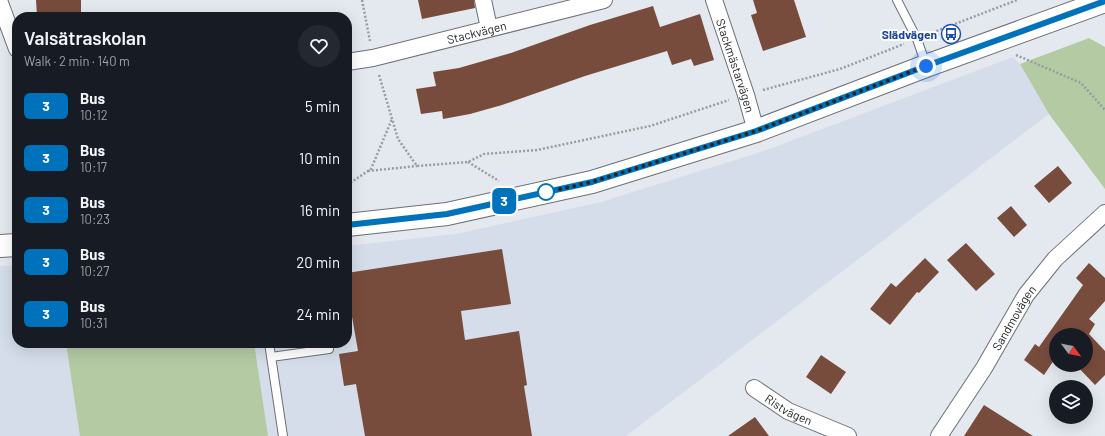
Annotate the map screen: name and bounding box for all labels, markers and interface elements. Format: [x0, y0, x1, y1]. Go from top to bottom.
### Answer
street label: Stackmästarvägen [714, 17, 757, 114]
street label: Stackvägen [445, 18, 508, 46]
bus stop icon: Slädvägen [940, 23, 962, 45]
button: heart [298, 25, 340, 67]
text: Valsätraskolan [24, 26, 146, 49]
place label: Slädvägen [882, 27, 937, 41]
text: Walk · 2 min · 140 m [24, 53, 130, 69]
your location [916, 56, 936, 76]
text: Bus [80, 89, 105, 107]
text: 3 [42, 97, 50, 114]
text: 5 min [305, 97, 340, 115]
text: 10:12 [80, 107, 108, 123]
text: Bus [80, 141, 105, 159]
text: 3 [42, 149, 50, 166]
text: 10 min [299, 149, 340, 167]
text: 10:17 [80, 159, 107, 175]
unlabelled marker [537, 183, 555, 201]
line badge: 3 [491, 188, 517, 214]
text: 3 [500, 192, 508, 209]
text: Bus [80, 193, 105, 211]
text: 3 [42, 201, 50, 218]
text: 16 min [300, 201, 340, 219]
text: 10:23 [80, 211, 110, 227]
text: Bus [80, 245, 105, 263]
text: 3 [42, 253, 50, 270]
text: 20 min [296, 253, 340, 271]
text: 10:27 [80, 263, 109, 279]
street label: Sandmovägen [989, 282, 1038, 353]
text: Bus [80, 297, 105, 315]
text: 3 [42, 305, 50, 322]
text: 24 min [296, 305, 340, 323]
text: 10:31 [80, 315, 107, 331]
north arrow [1049, 328, 1093, 372]
map controls [1049, 328, 1093, 424]
button: layers [1049, 380, 1093, 424]
street label: Ristvägen [763, 391, 814, 427]

